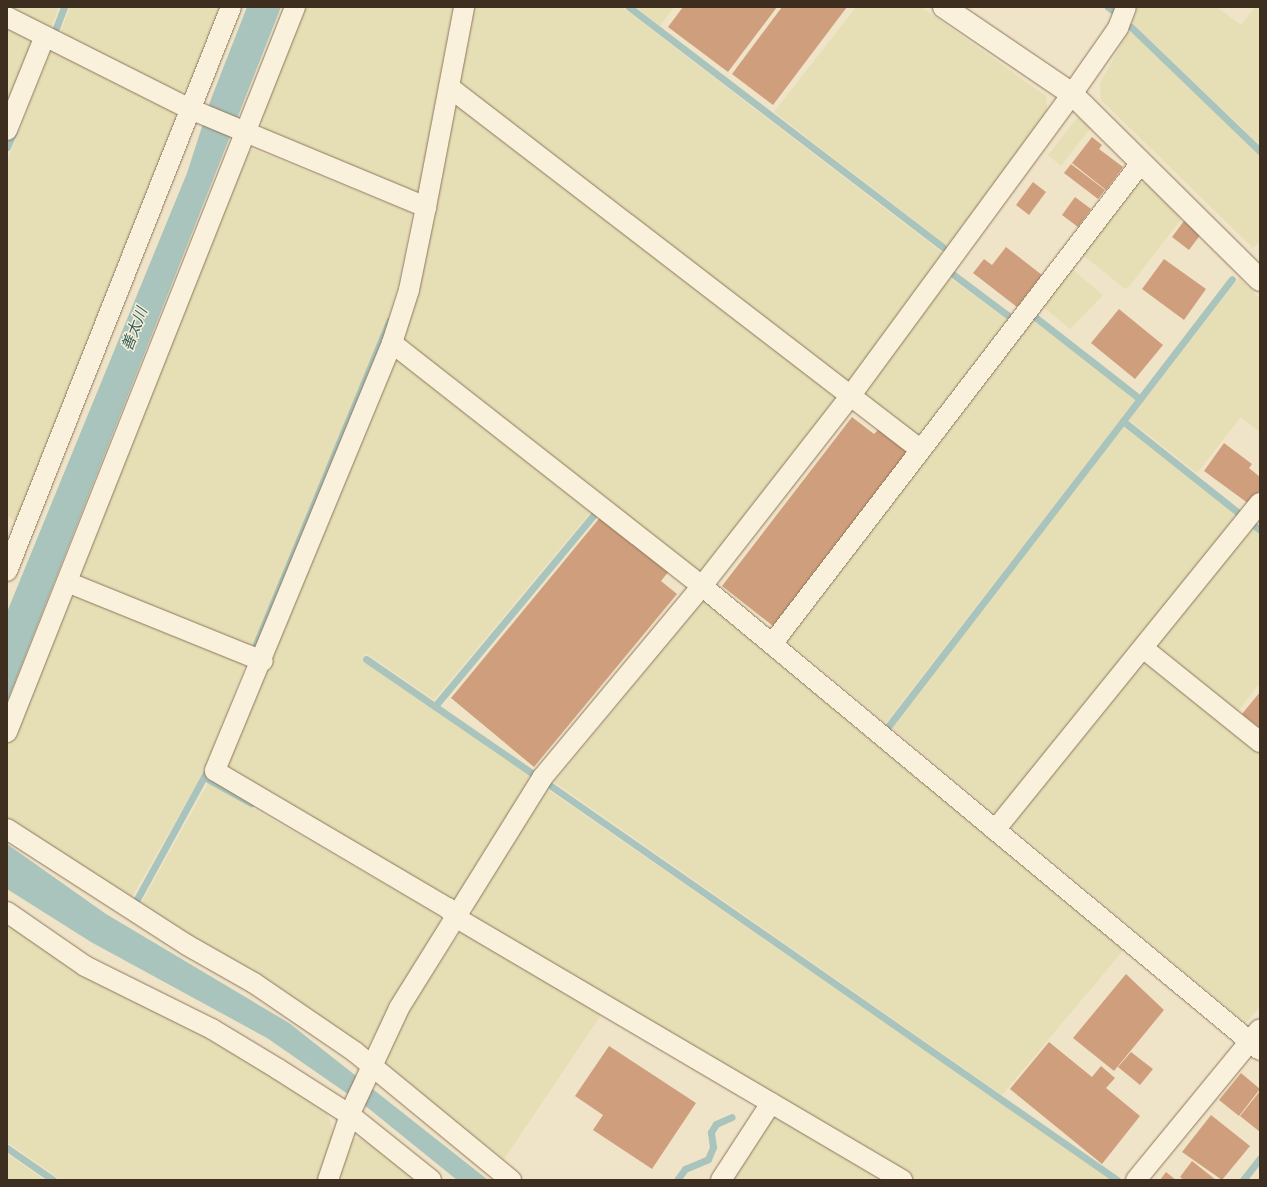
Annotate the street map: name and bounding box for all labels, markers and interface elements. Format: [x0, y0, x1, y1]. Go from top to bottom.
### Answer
water label: 善太川 [118, 305, 150, 353]

